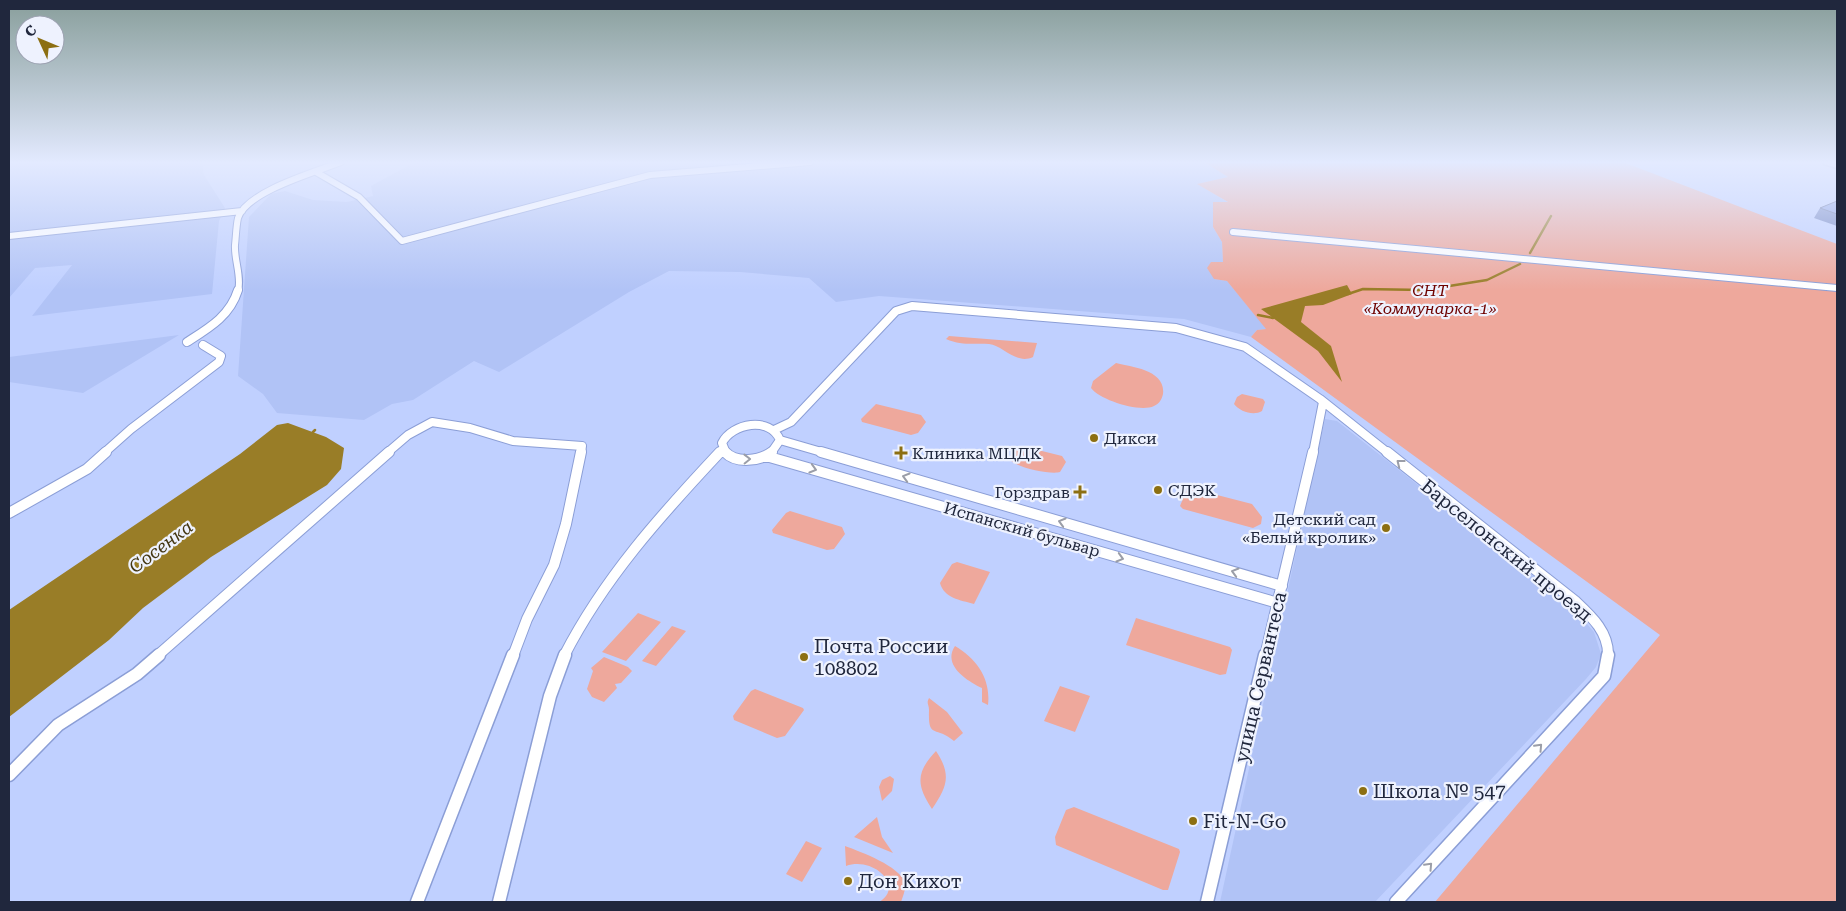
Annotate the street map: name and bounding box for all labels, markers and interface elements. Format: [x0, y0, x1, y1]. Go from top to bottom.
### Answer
north arrow [15, 15, 65, 65]
text: С [21, 22, 40, 40]
park label: СНТ «Коммунарка-1» [1364, 281, 1496, 318]
place label: Дикси [1104, 429, 1157, 448]
marker: Дикси [1088, 432, 1100, 444]
place label: Клиника МЦДК [912, 444, 1042, 463]
marker: Клиника МЦДК [894, 446, 908, 460]
one-way arrow [744, 454, 752, 464]
one-way arrow [1397, 460, 1406, 468]
one-way arrow [808, 464, 816, 474]
one-way arrow [902, 472, 911, 482]
street label: Барселонский проезд [1416, 474, 1597, 627]
place label: СДЭК [1168, 481, 1216, 500]
place label: Горздрав [995, 483, 1070, 502]
marker: СДЭК [1152, 484, 1164, 496]
marker: Горздрав [1074, 486, 1086, 498]
street label: Испанский бульвар [942, 498, 1102, 561]
place label: Детский сад «Белый кролик» [1242, 510, 1376, 547]
water label: Сосенка [125, 516, 197, 577]
one-way arrow [1058, 518, 1067, 528]
marker: Детский сад «Белый кролик» [1380, 522, 1392, 534]
one-way arrow [1116, 552, 1124, 562]
one-way arrow [1231, 568, 1239, 578]
street label: улица Сервантеса [1230, 589, 1292, 765]
place label: Почта России 108802 [814, 635, 948, 680]
marker: Почта России 108802 [798, 651, 810, 663]
one-way arrow [1533, 743, 1542, 752]
place label: Школа № 547 [1373, 780, 1506, 803]
marker: Школа № 547 [1357, 785, 1369, 797]
place label: Fit-N-Go [1203, 810, 1286, 833]
marker: Fit-N-Go [1187, 815, 1199, 827]
one-way arrow [1423, 863, 1432, 872]
place label: Дон Кихот [858, 870, 962, 893]
marker: Дон Кихот [842, 875, 854, 887]

